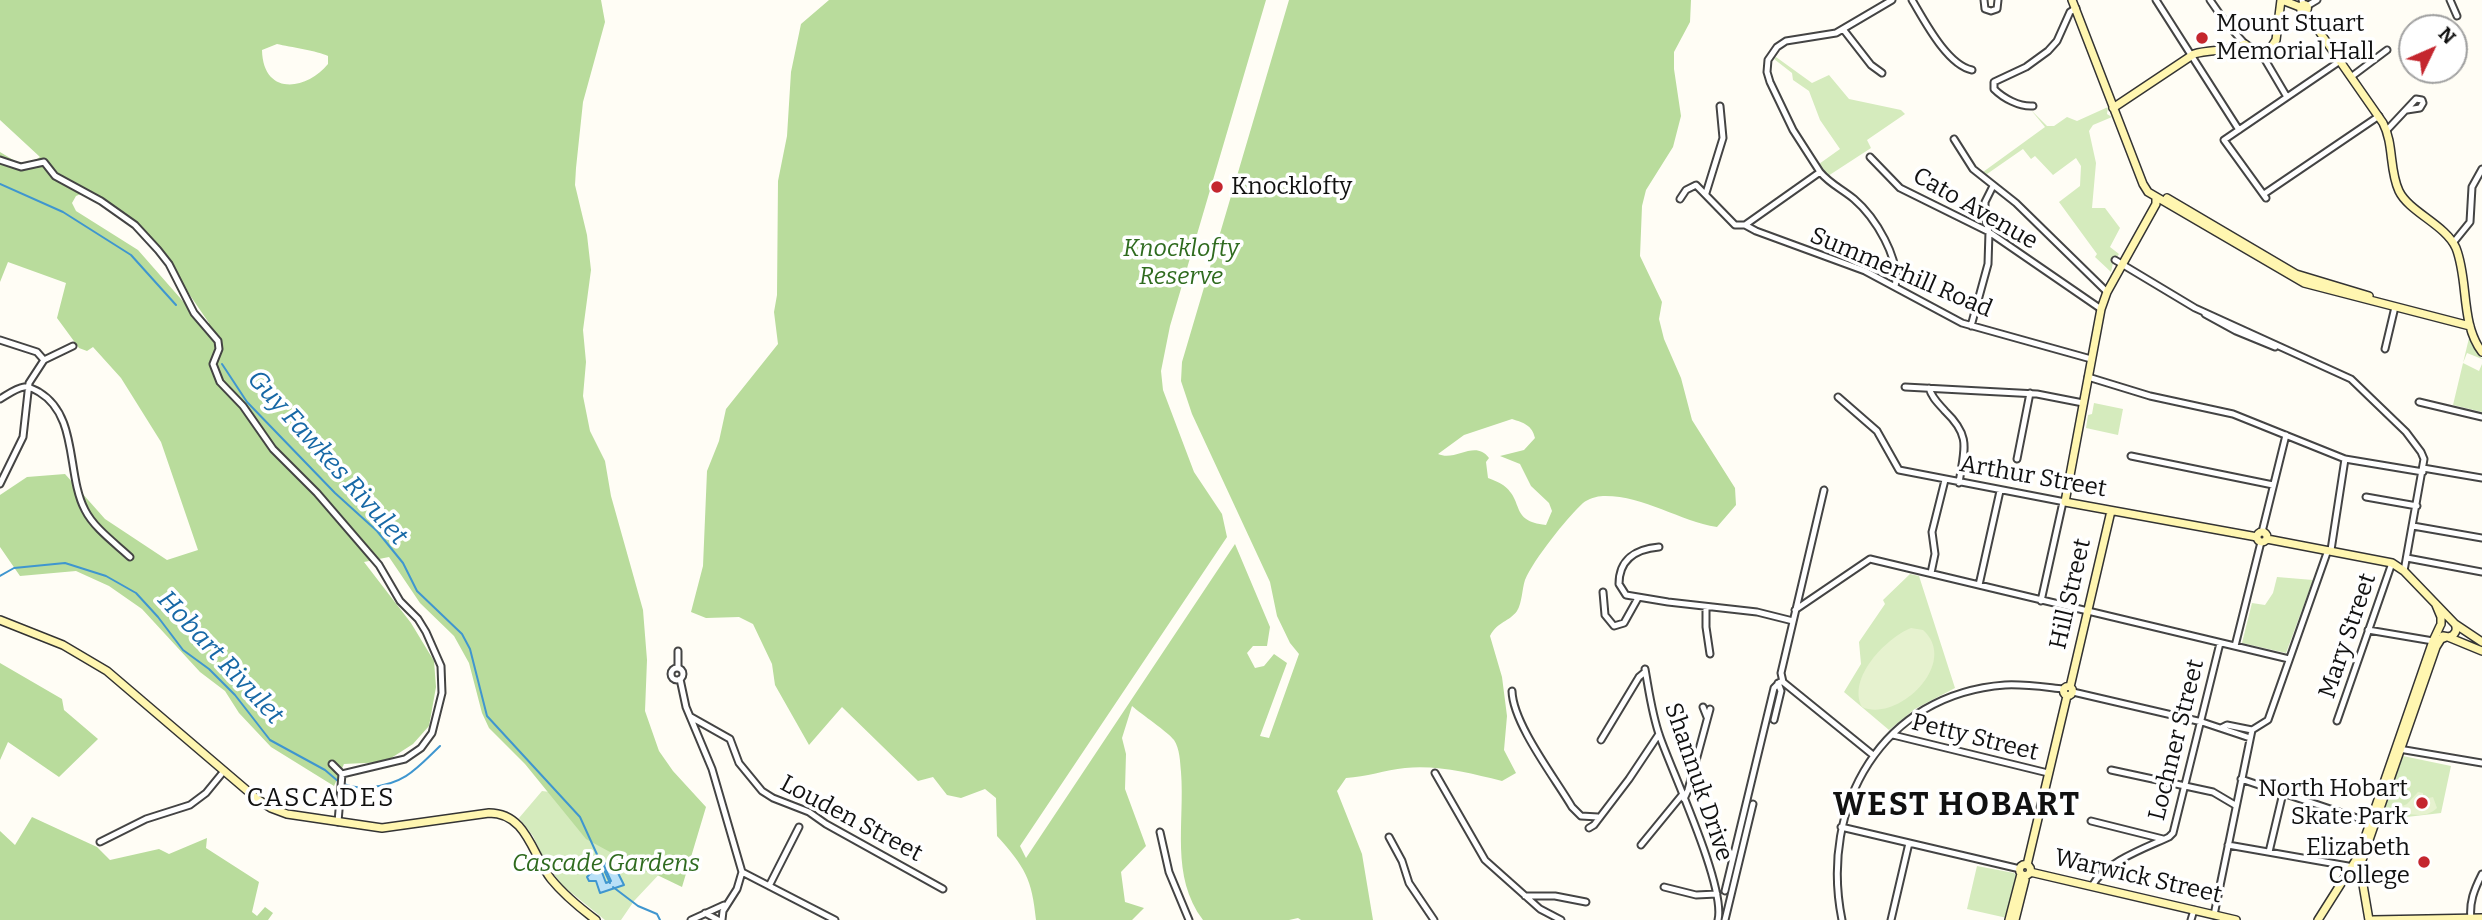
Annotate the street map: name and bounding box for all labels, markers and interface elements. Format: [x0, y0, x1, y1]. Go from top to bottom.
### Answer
place label: Mount Stuart Memorial Hall [2216, 10, 2374, 66]
north arrow [2398, 14, 2468, 84]
text: N [2434, 22, 2460, 49]
marker: Mount Stuart Memorial Hall [2194, 30, 2210, 46]
street label: Cato Avenue [1907, 162, 2043, 256]
place label: Knocklofty [1231, 173, 1352, 201]
marker: Knocklofty [1209, 179, 1225, 195]
street label: Summerhill Road [1806, 222, 1996, 324]
park label: Knocklofty Reserve [1123, 235, 1239, 291]
water label: Guy Fawkes Rivulet [240, 364, 414, 552]
street label: Arthur Street [1957, 450, 2109, 504]
street label: Hill Street [2044, 536, 2098, 652]
street label: Mary Street [2313, 570, 2383, 702]
water label: Hobart Rivulet [150, 585, 290, 731]
street label: Lochner Street [2143, 656, 2211, 824]
street label: Shannuk Drive [1657, 699, 1739, 865]
street label: Petty Street [1909, 708, 2041, 768]
street label: Louden Street [775, 769, 927, 869]
place label: North Hobart Skate Park [2258, 775, 2408, 831]
district label: CASCADES [247, 783, 395, 815]
district label: WEST HOBART [1834, 787, 2080, 825]
marker: North Hobart Skate Park [2414, 795, 2430, 811]
place label: Elizabeth College [2306, 834, 2410, 890]
street label: Warwick Street [2052, 844, 2224, 910]
park label: Cascade Gardens [512, 850, 700, 878]
marker: Elizabeth College [2416, 854, 2432, 870]

